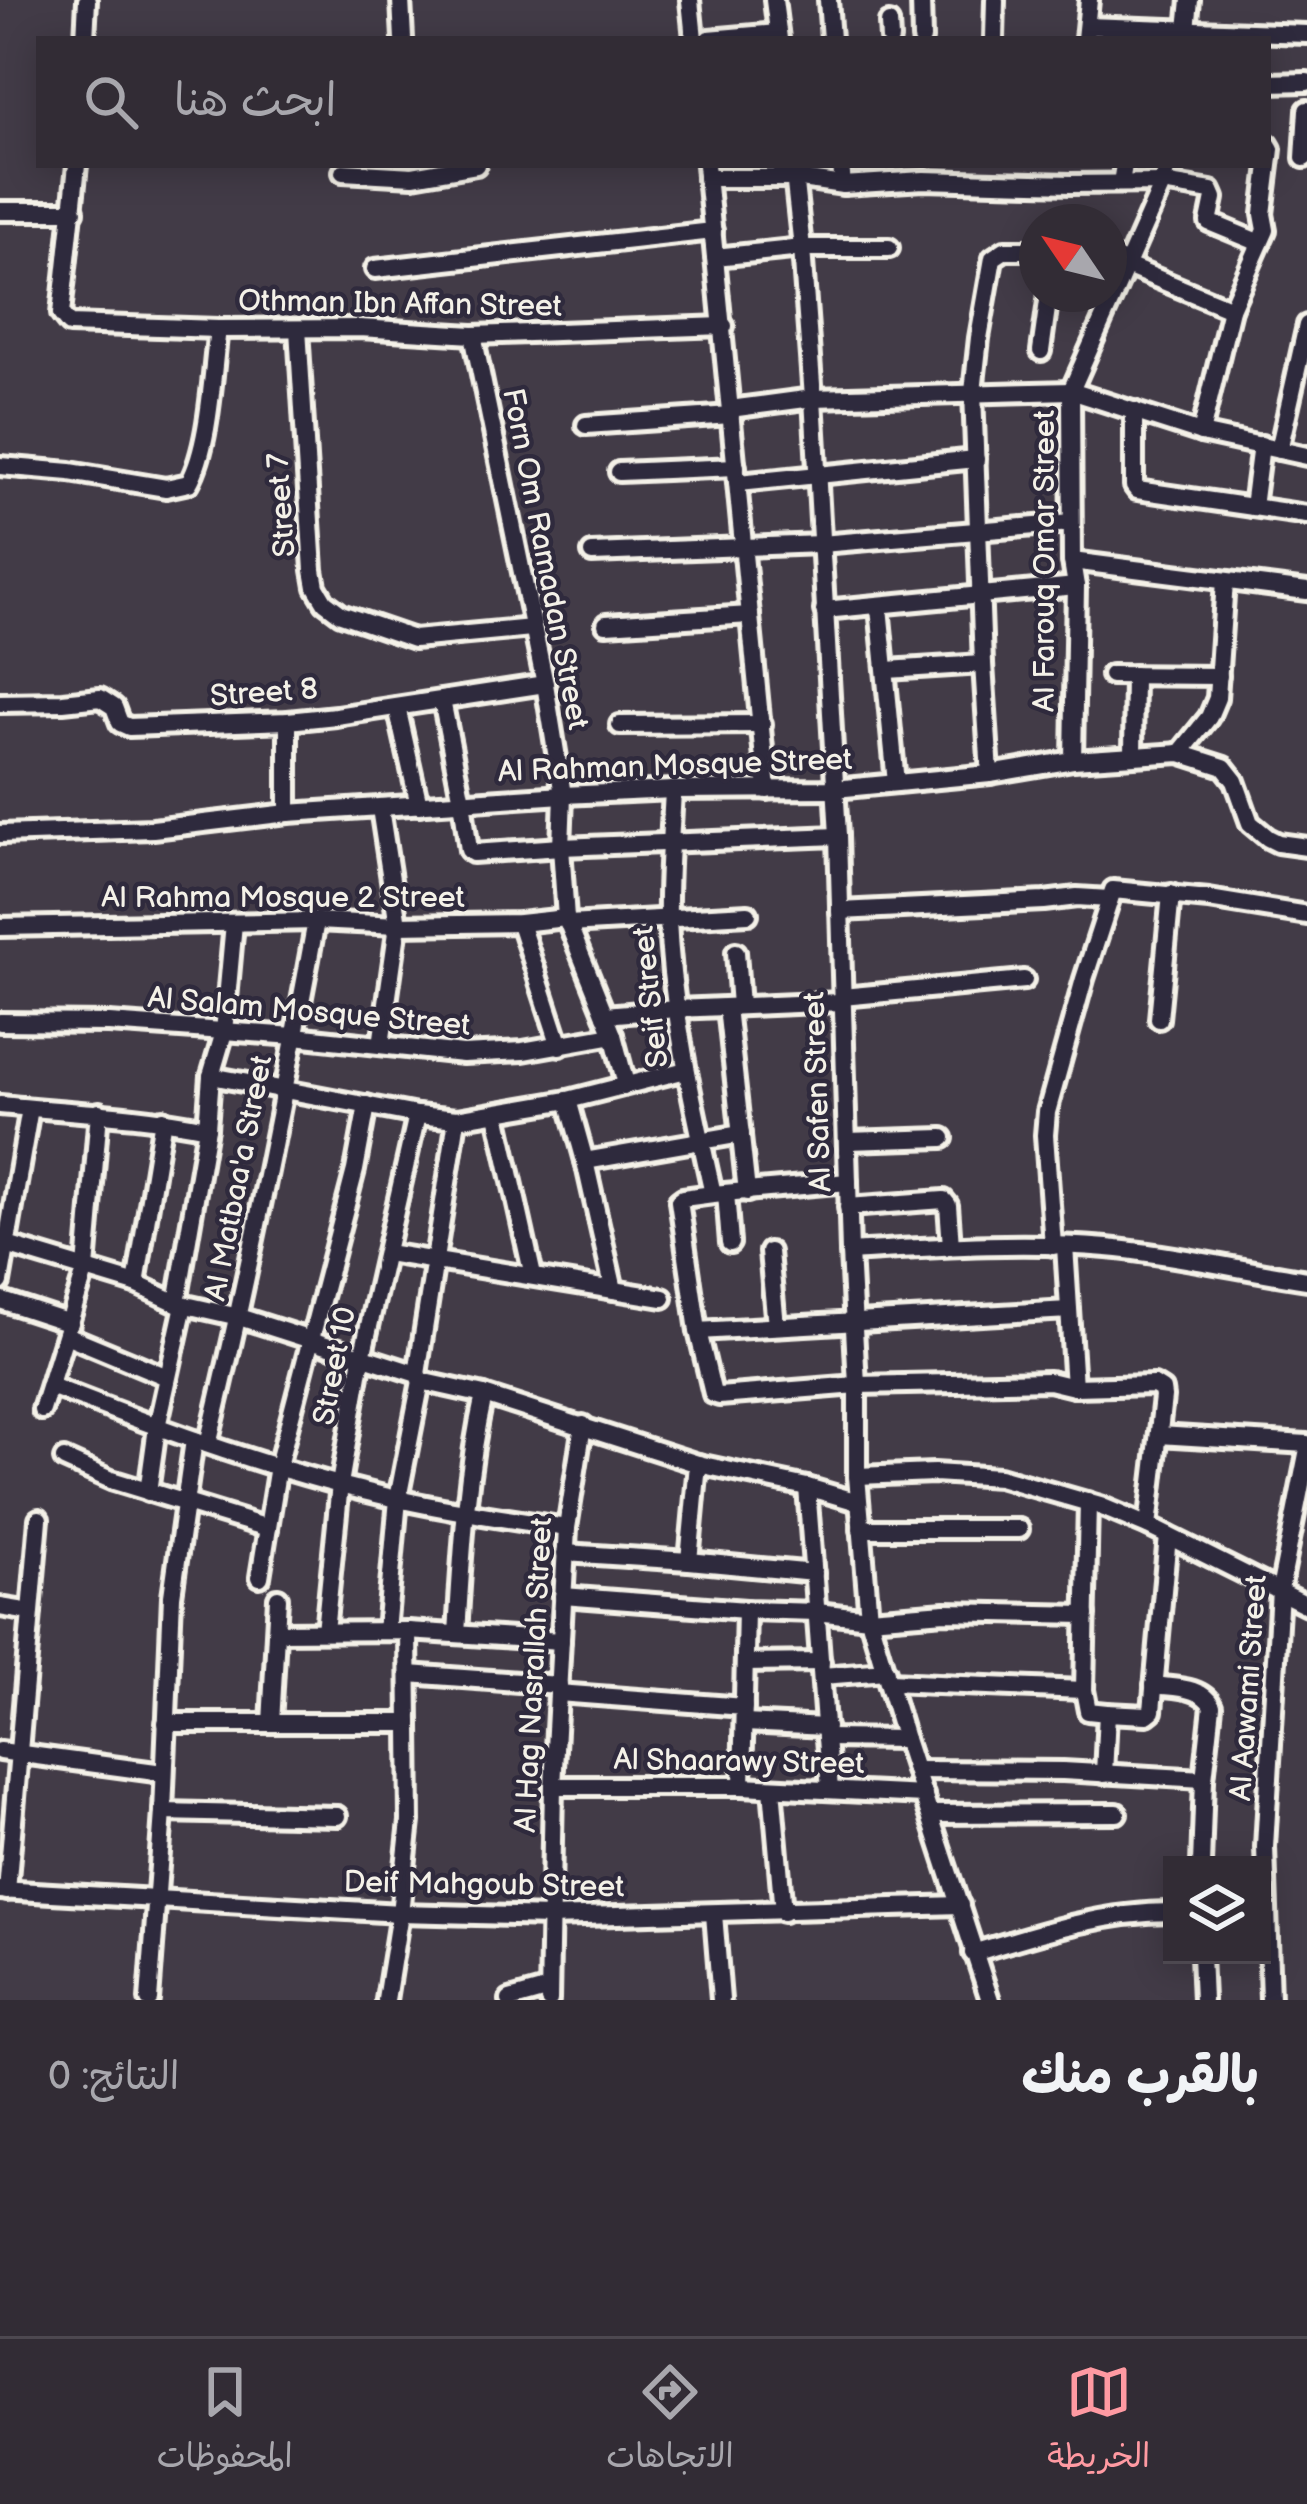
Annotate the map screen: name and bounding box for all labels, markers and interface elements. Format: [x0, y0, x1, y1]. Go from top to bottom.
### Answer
search box [36, 36, 1271, 168]
icon: search [78, 69, 144, 135]
text: ابحث هنا [174, 74, 337, 129]
north arrow [1019, 204, 1127, 312]
street label: Othman Ibn Affan Street [238, 283, 562, 325]
street label: Forn Om Ramadan Street [494, 385, 596, 733]
street label: Al Farouq Omar Street [1027, 410, 1063, 712]
street label: Street 7 [260, 451, 304, 558]
street label: Street 8 [209, 671, 319, 715]
street label: Al Rahman Mosque Street [497, 742, 853, 790]
street label: Al Rahma Mosque 2 Street [101, 880, 465, 916]
street label: Seif Street [626, 924, 676, 1070]
street label: Al Salam Mosque Street [146, 980, 472, 1044]
street label: Al Safen Street [797, 991, 839, 1193]
street label: Al Matbaa'a Street [198, 1052, 280, 1304]
street label: Street 10 [306, 1304, 364, 1428]
street label: Al Hag Nasrallah Street [508, 1516, 560, 1834]
street label: Al Aawami Street [1223, 1574, 1275, 1802]
street label: Al Shaarawy Street [613, 1742, 865, 1782]
map controls [1163, 1856, 1271, 1964]
button: layers [1163, 1856, 1271, 1964]
street label: Deif Mahgoub Street [343, 1865, 625, 1905]
text: بالقرب منك [1022, 2046, 1259, 2107]
text: النتائج: 0 [48, 2054, 179, 2101]
tab: المحفوظات [157, 2359, 293, 2485]
tab: الاتجاهات [606, 2359, 734, 2485]
tab: الخريطة [1047, 2359, 1150, 2485]

